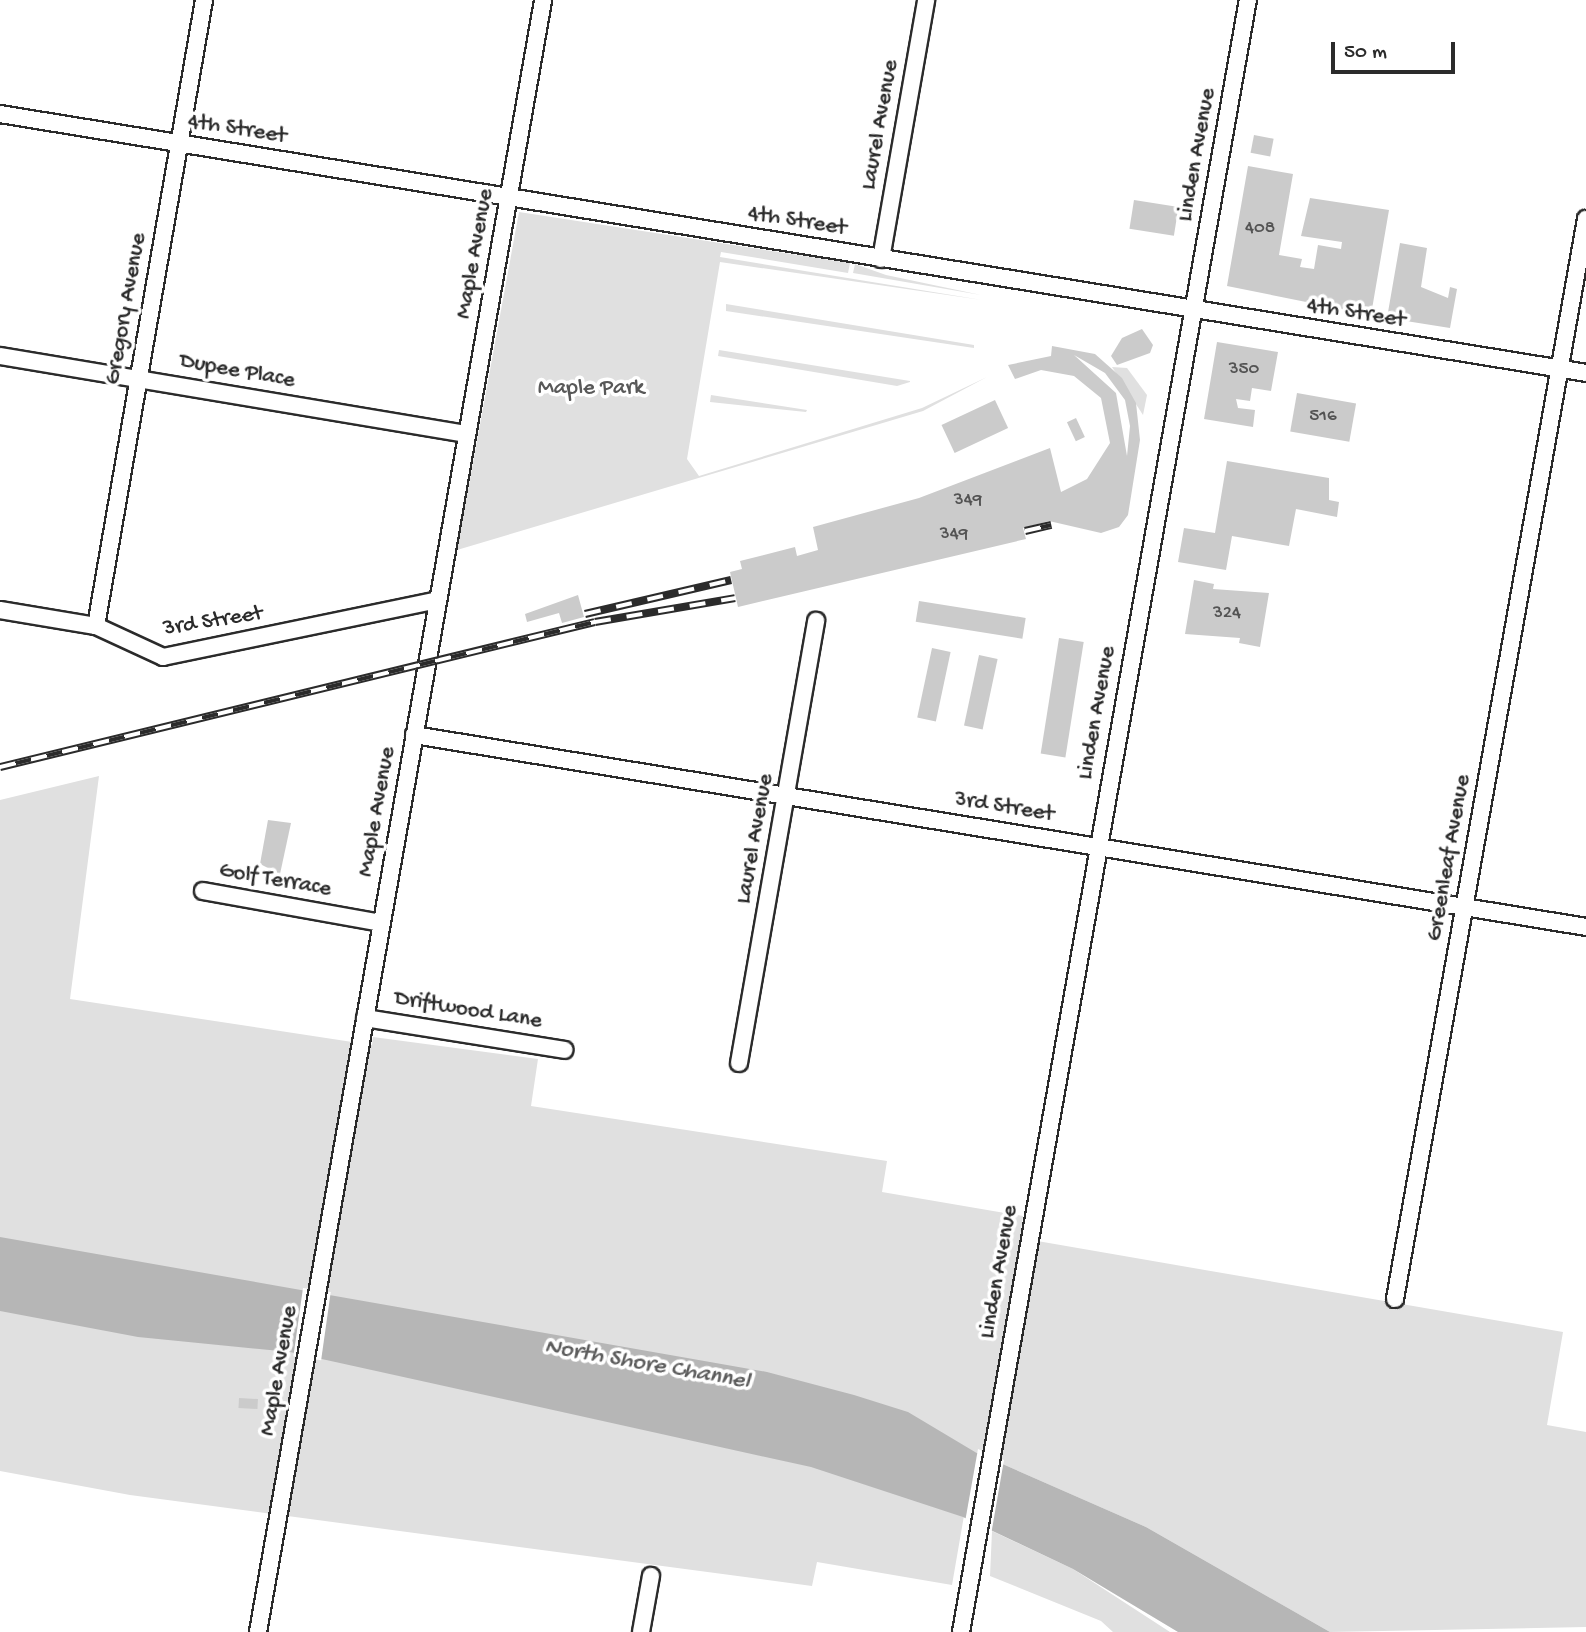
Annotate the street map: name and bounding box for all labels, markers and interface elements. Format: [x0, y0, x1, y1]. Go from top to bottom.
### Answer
scale bar [1334, 28, 1458, 72]
text: 50 m [1344, 41, 1387, 66]
street label: Laurel Avenue [856, 58, 906, 192]
street label: Linden Avenue [1173, 86, 1223, 224]
street label: 4th Street [186, 109, 288, 151]
street label: Maple Avenue [451, 187, 501, 321]
street label: 4th Street [746, 201, 848, 243]
house number: 408 [1245, 218, 1275, 240]
street label: Gregory Avenue [100, 231, 154, 387]
street label: 4th Street [1305, 293, 1407, 335]
street label: Dupee Place [177, 348, 297, 396]
house number: 350 [1229, 359, 1259, 381]
park label: Maple Park [538, 375, 644, 403]
house number: 516 [1309, 406, 1337, 428]
house number: 349 [954, 490, 982, 512]
house number: 349 [940, 524, 968, 546]
street label: 3rd Street [161, 601, 265, 643]
house number: 324 [1213, 603, 1241, 625]
street label: Linden Avenue [1073, 644, 1123, 782]
street label: Maple Avenue [353, 745, 403, 879]
street label: Laurel Avenue [731, 772, 781, 906]
street label: Greenleaf Avenue [1422, 773, 1478, 943]
street label: 3rd Street [952, 787, 1056, 829]
street label: Golf Terrace [217, 858, 333, 904]
street label: Driftwood Lane [392, 986, 544, 1036]
street label: Linden Avenue [975, 1203, 1025, 1341]
street label: Maple Avenue [255, 1304, 305, 1438]
water label: North Shore Channel [542, 1333, 752, 1397]

